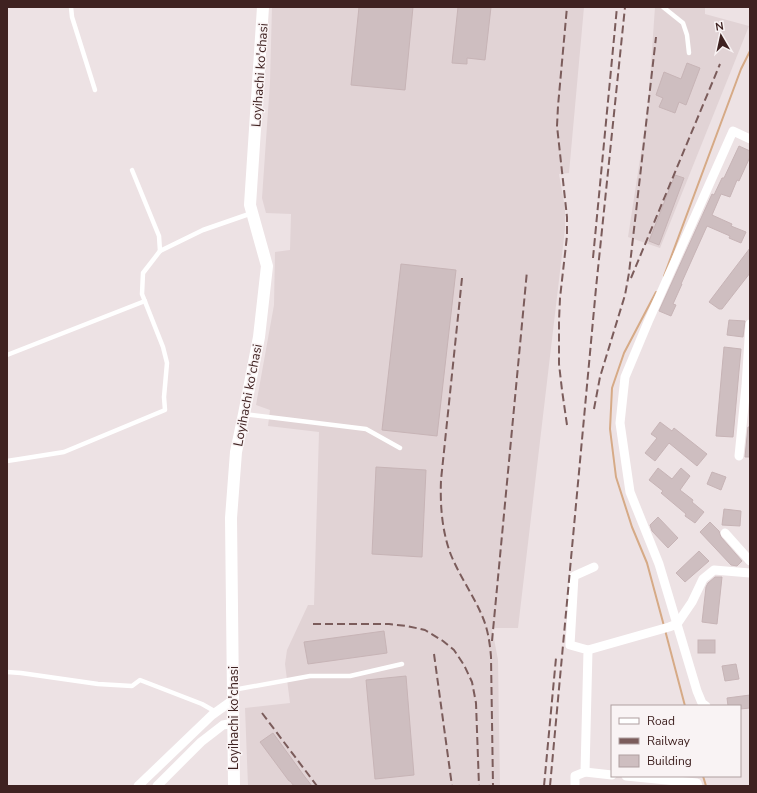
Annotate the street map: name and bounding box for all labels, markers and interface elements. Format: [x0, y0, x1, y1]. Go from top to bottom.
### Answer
north arrow [701, 16, 741, 56]
text: N [714, 19, 725, 35]
street label: Loyihachi ko'chasi [247, 23, 273, 128]
street label: Loyihachi ko'chasi [229, 342, 267, 448]
street label: Loyihachi ko'chasi [225, 666, 243, 770]
legend [611, 705, 741, 777]
text: Road [647, 713, 675, 729]
text: Railway [647, 733, 691, 749]
text: Building [647, 753, 692, 769]

